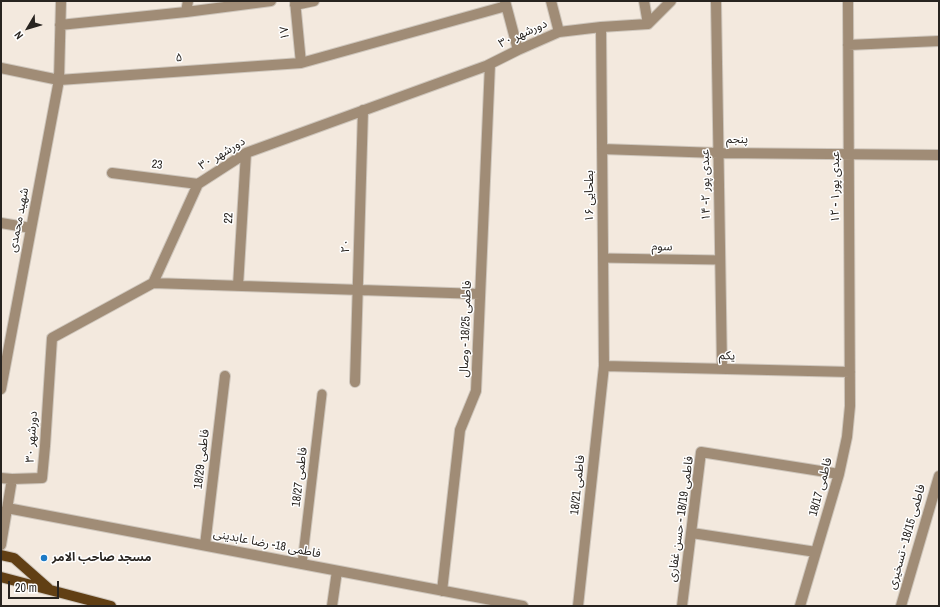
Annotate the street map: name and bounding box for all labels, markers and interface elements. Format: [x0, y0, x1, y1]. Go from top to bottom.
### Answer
north arrow [8, 8, 48, 48]
street label: دورشهر ۳۰ [496, 17, 550, 51]
street label: ۱۷ [277, 25, 293, 41]
text: N [11, 29, 26, 42]
street label: ۵ [175, 51, 183, 65]
street label: پنجم [726, 133, 748, 147]
street label: دورشهر ۳۰ [196, 134, 248, 174]
street label: عبدی پور ۲- ۱۴ [698, 149, 714, 221]
street label: عبدی پور۱ - ۱۲ [829, 151, 843, 223]
street label: 23 [151, 157, 163, 173]
street label: بطحایی ۱۶ [583, 170, 597, 222]
street label: شهید محمدی [6, 186, 32, 254]
street label: 22 [222, 212, 236, 224]
street label: ۲۰ [339, 239, 353, 253]
street label: سوم [651, 240, 673, 254]
street label: فاطمی 18/25 - وصال [457, 280, 475, 378]
street label: یکم [719, 349, 735, 363]
street label: دورشهر ۳۰ [23, 411, 41, 463]
street label: فاطمی 18/29 [191, 428, 213, 490]
street label: فاطمی 18/27 [289, 446, 311, 508]
street label: فاطمی 18/21 [568, 454, 588, 516]
street label: فاطمی 18/19 - حسن غفاری [665, 455, 697, 583]
street label: فاطمی 18/17 [806, 456, 836, 518]
street label: فاطمی 18/15 - تسخیری [885, 483, 929, 591]
street label: فاطمی 18- رضا عابدینی [212, 527, 322, 561]
place label: مسجد صاحب الامر [52, 551, 151, 565]
marker: مسجد صاحب الامر [39, 553, 49, 563]
scale bar [10, 573, 61, 599]
text: 20 m [15, 580, 37, 596]

